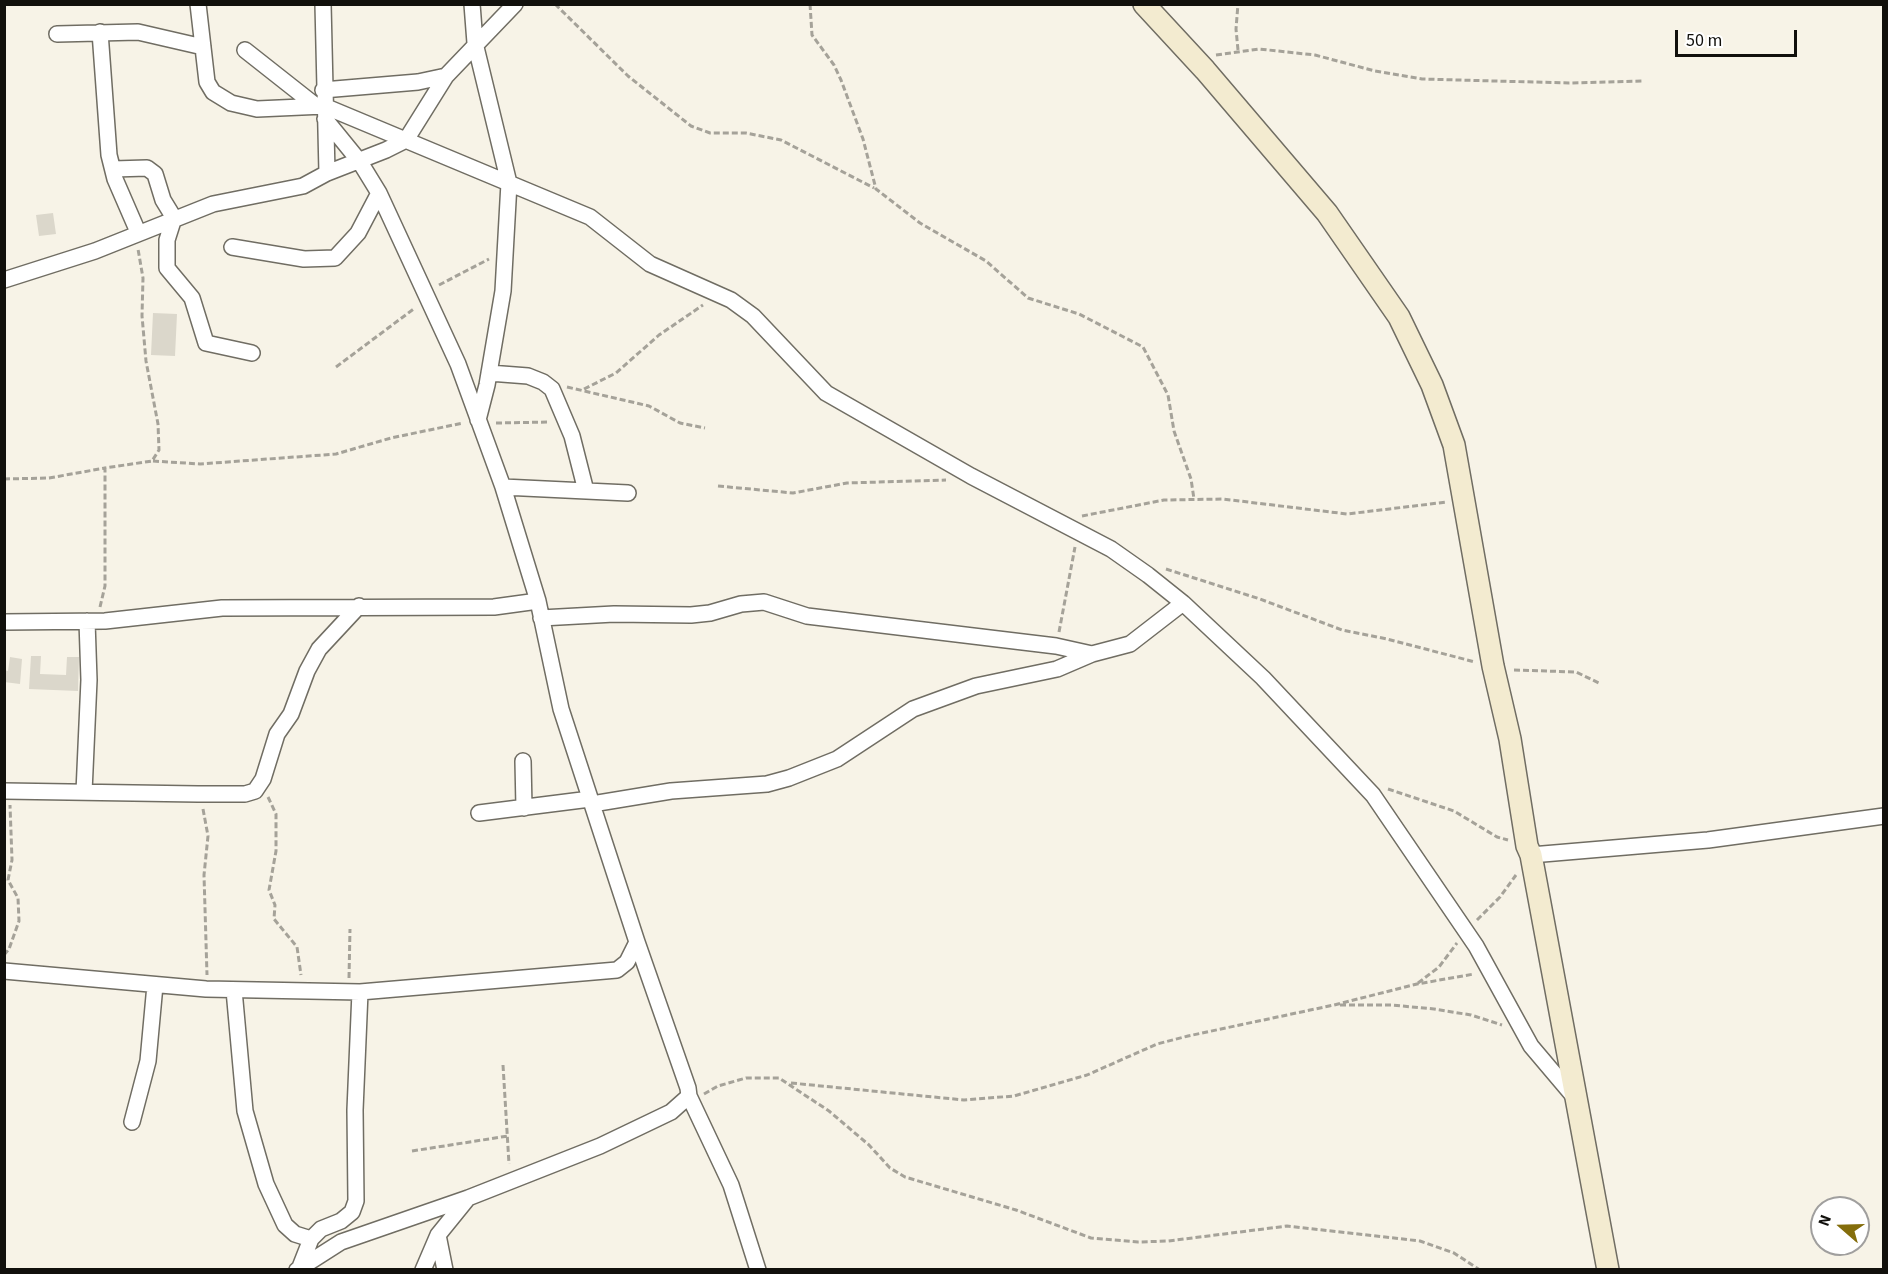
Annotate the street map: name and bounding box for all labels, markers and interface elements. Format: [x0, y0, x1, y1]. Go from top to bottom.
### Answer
scale bar [1678, 18, 1800, 56]
text: 50 m [1686, 28, 1722, 53]
north arrow [1810, 1196, 1870, 1256]
text: N [1813, 1212, 1837, 1229]

